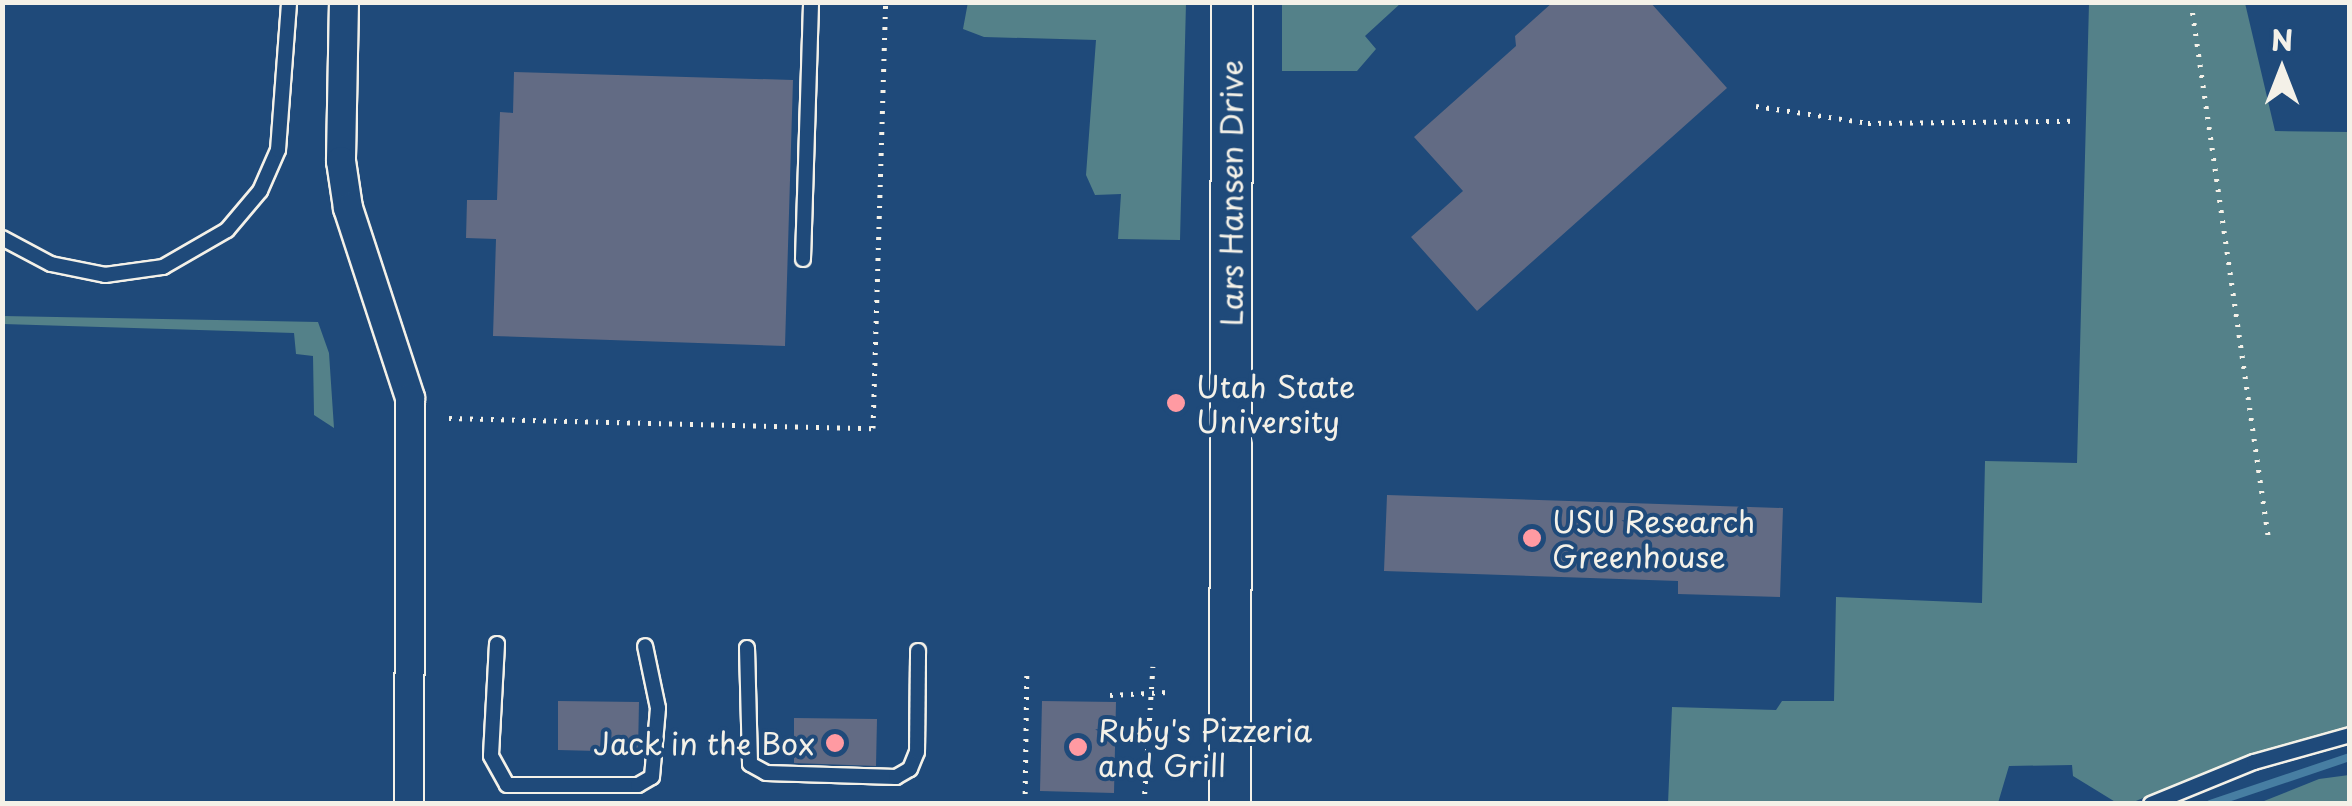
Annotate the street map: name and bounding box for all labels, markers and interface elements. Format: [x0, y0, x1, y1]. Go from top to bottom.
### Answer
text: N [2271, 18, 2293, 61]
north arrow [2232, 20, 2332, 120]
street label: Lars Hansen Drive [1213, 61, 1249, 325]
place label: Utah State University [1196, 368, 1355, 438]
marker: Utah State University [1165, 392, 1187, 414]
place label: USU Research Greenhouse [1552, 503, 1756, 574]
marker: USU Research Greenhouse [1521, 527, 1543, 549]
place label: Ruby's Pizzeria and Grill [1098, 712, 1311, 782]
place label: Jack in the Box [591, 725, 815, 761]
marker: Jack in the Box [824, 732, 846, 754]
marker: Ruby's Pizzeria and Grill [1067, 736, 1089, 758]

